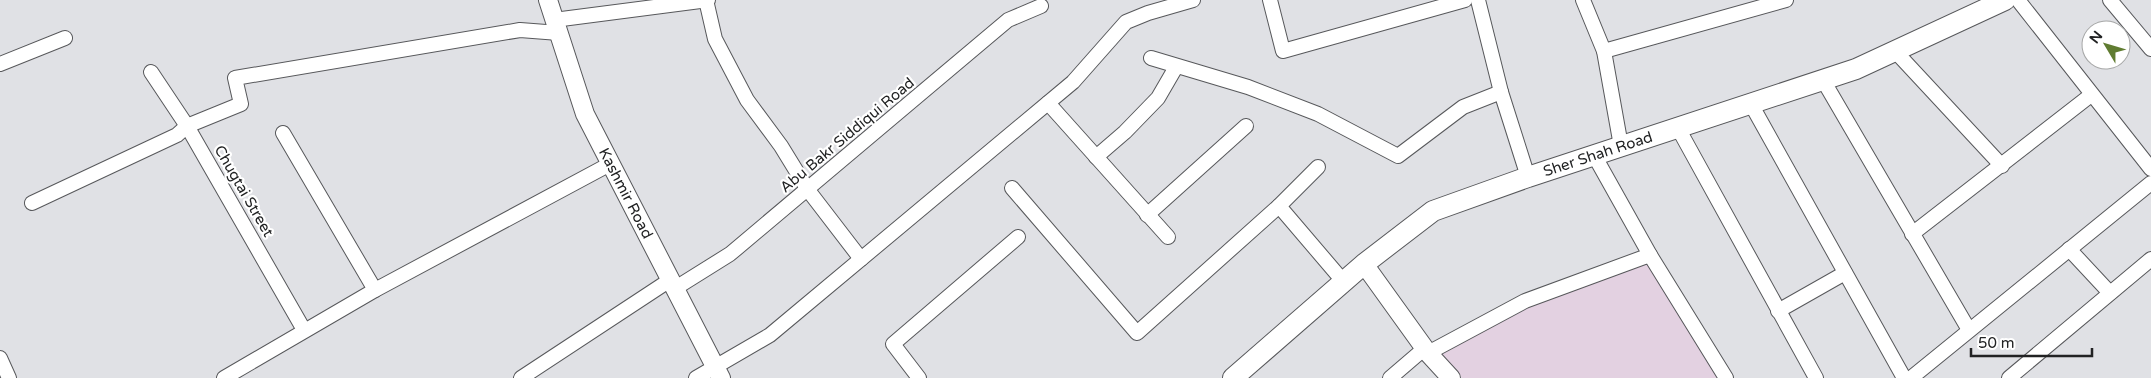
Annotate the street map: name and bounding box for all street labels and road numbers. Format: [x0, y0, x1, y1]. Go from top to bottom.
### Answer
street label: Abu Bakr Siddiqui Road [776, 74, 918, 196]
street label: Sher Shah Road [1541, 128, 1655, 180]
street label: Chugtai Street [211, 142, 278, 240]
street label: Kashmir Road [595, 145, 657, 242]

